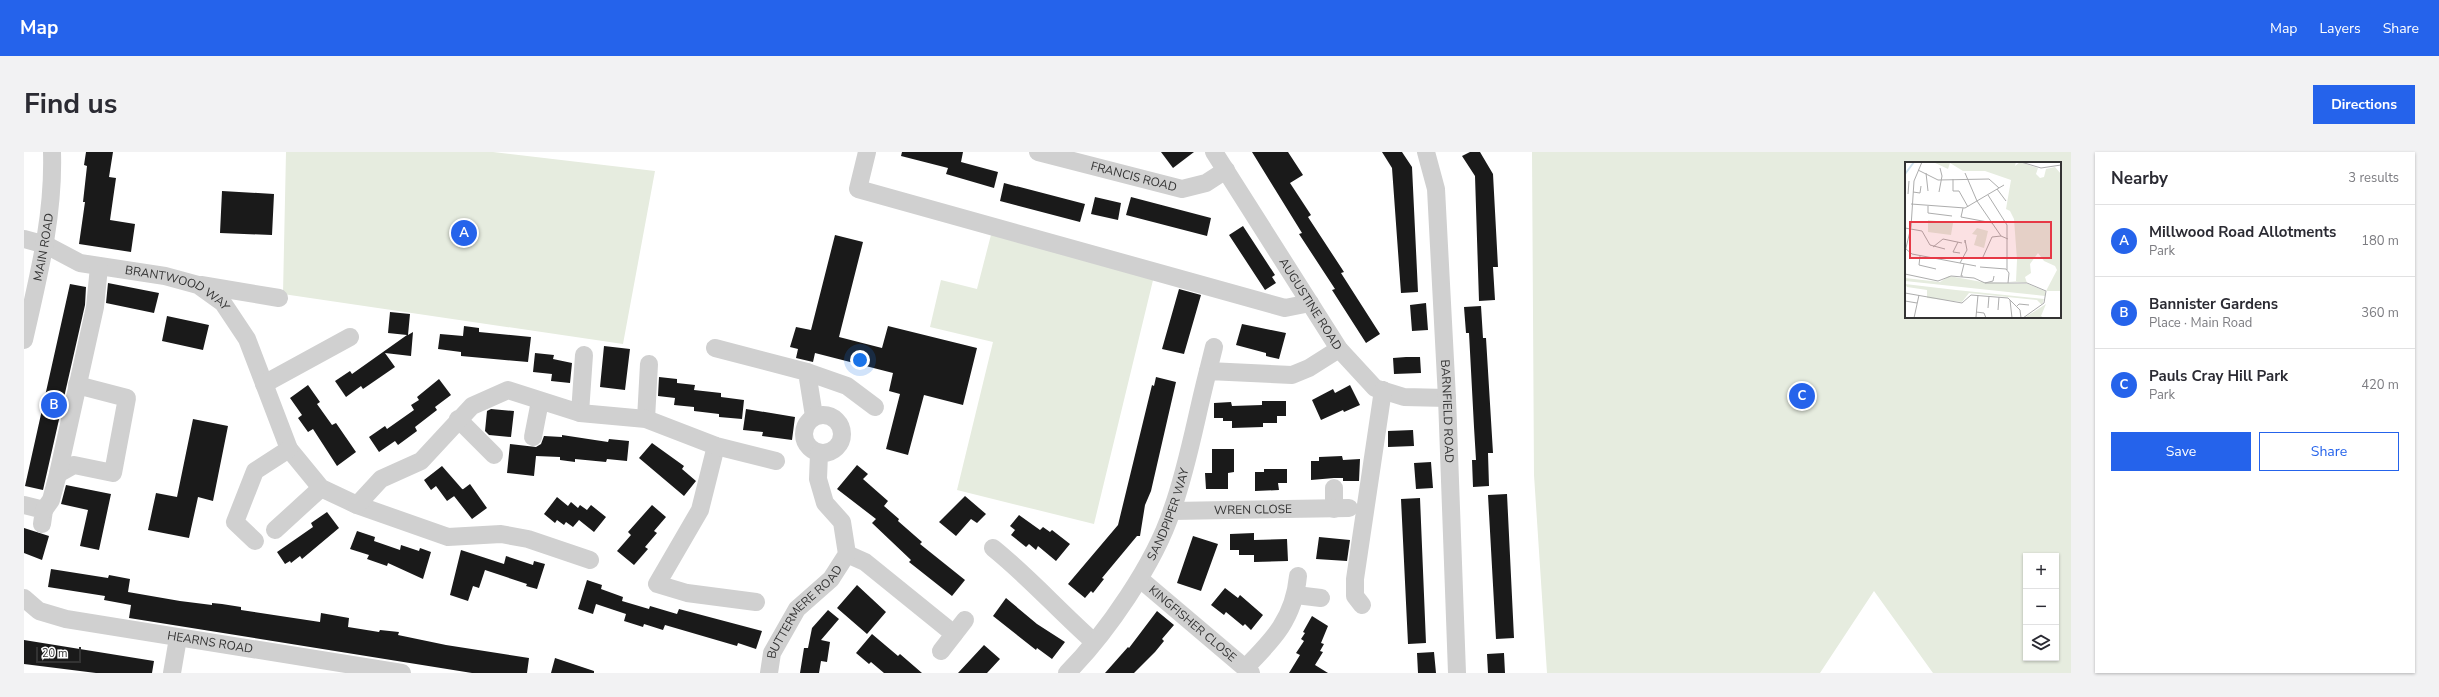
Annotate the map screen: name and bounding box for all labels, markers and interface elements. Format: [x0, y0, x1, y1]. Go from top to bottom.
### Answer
text: Map [20, 15, 58, 41]
text: Map [2270, 19, 2297, 38]
text: Layers [2319, 19, 2361, 38]
text: Share [2383, 19, 2419, 38]
text: Find us [24, 85, 118, 123]
button: Directions [2313, 85, 2415, 124]
street label: FRANCIS ROAD [1089, 158, 1179, 195]
inset map [1905, 162, 2061, 318]
text: Nearby [2111, 167, 2168, 190]
text: 3 results [2348, 169, 2399, 187]
street label: MAIN ROAD [30, 212, 57, 283]
pin: A [451, 218, 477, 248]
text: Millwood Road Allotments [2149, 222, 2336, 242]
text: A [2119, 232, 2129, 250]
text: 180 m [2361, 232, 2399, 250]
text: Park [2149, 242, 2175, 260]
street label: AUGUSTINE ROAD [1275, 255, 1346, 353]
street label: BRANTWOOD WAY [124, 262, 234, 314]
text: Bannister Gardens [2149, 294, 2278, 314]
text: B [2120, 304, 2128, 322]
text: 360 m [2361, 304, 2399, 322]
text: Place · Main Road [2149, 314, 2252, 332]
your location [850, 350, 870, 370]
street label: BARNFIELD ROAD [1437, 359, 1457, 464]
text: Pauls Cray Hill Park [2149, 366, 2288, 386]
text: C [2120, 376, 2128, 394]
text: 420 m [2361, 376, 2399, 394]
pin: C [1789, 381, 1815, 411]
text: Park [2149, 386, 2175, 404]
pin: B [41, 390, 67, 420]
button: Save [2111, 432, 2251, 471]
button: Share [2259, 432, 2399, 471]
street label: SANDPIPER WAY [1143, 465, 1193, 563]
street label: WREN CLOSE [1214, 501, 1292, 518]
map controls [2023, 553, 2059, 661]
button: + [2023, 553, 2059, 589]
street label: BUTTERMERE ROAD [763, 562, 846, 660]
street label: KINGFISHER CLOSE [1145, 582, 1240, 665]
button: − [2023, 589, 2059, 625]
button: layers [2023, 625, 2059, 661]
street label: HEARNS ROAD [166, 627, 254, 657]
scale bar [36, 645, 81, 664]
text: 20 m [42, 646, 67, 661]

